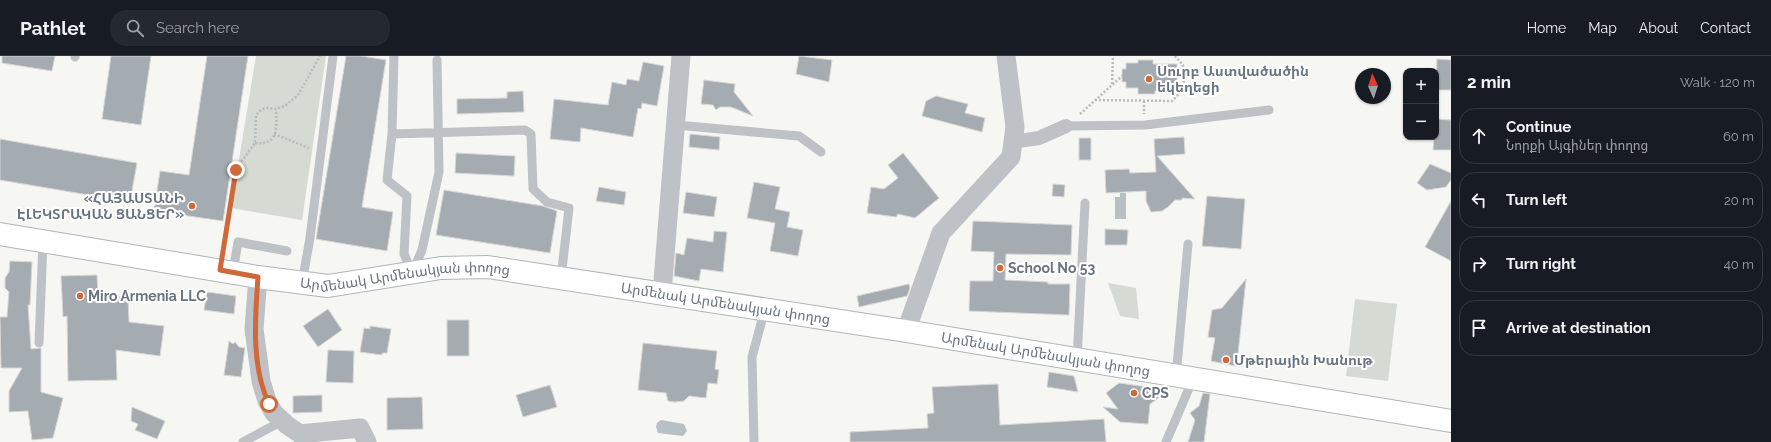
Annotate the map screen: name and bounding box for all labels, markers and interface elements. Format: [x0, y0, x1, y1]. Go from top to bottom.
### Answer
search box [110, 10, 390, 46]
text: Pathlet [20, 17, 86, 39]
icon: search [124, 17, 146, 39]
text: Search here [156, 19, 239, 37]
text: Home [1527, 20, 1566, 36]
text: Map [1588, 20, 1617, 36]
text: About [1639, 20, 1678, 36]
text: Contact [1700, 20, 1751, 36]
place label: Սուրբ Աստվածածին եկեղեցի [1157, 63, 1309, 95]
north arrow [1355, 68, 1391, 104]
map controls [1403, 68, 1439, 140]
button: + [1403, 68, 1439, 104]
text: 2 min [1467, 72, 1511, 92]
marker: Սուրբ Աստվածածին եկեղեցի [1144, 74, 1154, 84]
text: Walk · 120 m [1680, 75, 1755, 90]
button: − [1403, 104, 1439, 140]
text: Continue [1506, 118, 1571, 136]
icon: ahead [1468, 125, 1490, 147]
text: 60 m [1723, 129, 1754, 144]
text: Նորքի Այգիներ փողոց [1506, 138, 1648, 153]
route end [227, 161, 245, 179]
icon: left [1468, 189, 1490, 211]
place label: «ՀԱՅԱՍՏԱՆԻ ԷԼԵԿՏՐԱԿԱՆ ՑԱՆՑԵՐ» [17, 190, 184, 222]
text: Turn left [1506, 191, 1567, 209]
text: 20 m [1724, 193, 1754, 208]
marker: «ՀԱՅԱՍՏԱՆԻ ԷԼԵԿՏՐԱԿԱՆ ՑԱՆՑԵՐ» [187, 201, 197, 211]
icon: right [1468, 253, 1490, 275]
text: Turn right [1506, 255, 1576, 273]
text: 40 m [1724, 257, 1754, 272]
street label: Արմենակ Արմենակյան փողոց [299, 259, 511, 295]
place label: School No 53 [1008, 260, 1095, 276]
marker: School No 53 [995, 263, 1005, 273]
street label: Արմենակ Արմենակյան փողոց [620, 279, 832, 327]
place label: Miro Armenia LLC [88, 288, 206, 304]
marker: Miro Armenia LLC [75, 291, 85, 301]
icon: arrive [1468, 317, 1490, 339]
text: Arrive at destination [1506, 319, 1651, 337]
street label: Արմենակ Արմենակյան փողոց [940, 329, 1151, 379]
place label: Մթերային Խանութ [1234, 352, 1373, 368]
marker: Մթերային Խանութ [1221, 355, 1231, 365]
place label: CPS [1142, 385, 1169, 401]
marker: CPS [1129, 388, 1139, 398]
route start [260, 395, 278, 413]

